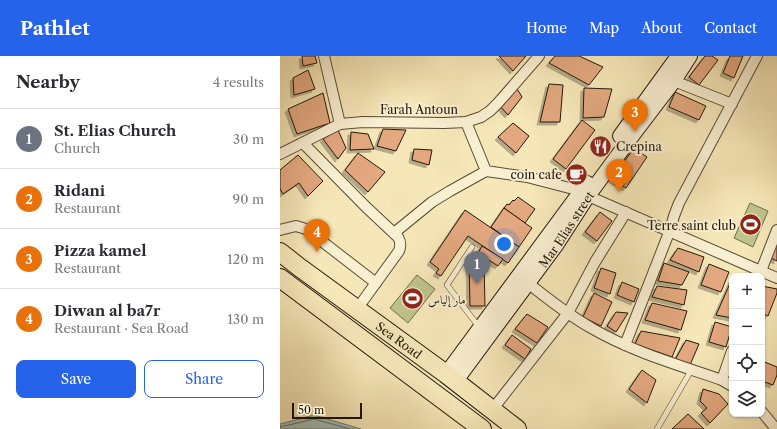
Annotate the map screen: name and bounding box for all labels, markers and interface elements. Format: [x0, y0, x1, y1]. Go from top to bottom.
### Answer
text: Pathlet [20, 17, 90, 40]
text: Home [526, 19, 567, 37]
text: Map [589, 19, 619, 37]
text: About [641, 19, 682, 37]
text: Contact [704, 19, 757, 37]
text: Nearby [16, 72, 80, 92]
text: 4 results [213, 74, 264, 90]
pin: 3 [622, 99, 648, 132]
street label: Farah Antoun [380, 102, 459, 117]
text: St. Elias Church [54, 121, 176, 140]
text: 1 [26, 131, 32, 147]
text: 30 m [233, 131, 264, 147]
restaurant icon: Crepina [587, 133, 613, 159]
place label: Crepina [616, 139, 662, 154]
text: Church [54, 140, 100, 156]
pin: 2 [606, 159, 632, 192]
cafe icon: coin cafe [564, 161, 590, 187]
place label: coin cafe [510, 167, 562, 182]
text: Ridani [54, 181, 105, 200]
street label: Mar Elias street [535, 187, 597, 270]
text: 2 [25, 191, 33, 207]
text: 90 m [233, 191, 264, 207]
text: Restaurant [54, 200, 121, 216]
sports icon: Terre saint club [738, 212, 764, 238]
place label: Terre saint club [647, 218, 736, 233]
pin: 4 [304, 219, 330, 252]
your location [494, 234, 514, 254]
text: Pizza kamel [54, 241, 146, 260]
text: 3 [25, 251, 33, 267]
text: 120 m [227, 251, 264, 267]
pin: 1 [464, 251, 490, 284]
text: Restaurant [54, 260, 121, 276]
map controls [729, 273, 765, 417]
button: + [729, 273, 765, 309]
sports icon: مار إلياس [400, 286, 426, 312]
place label: مار إلياس [428, 292, 466, 308]
text: Diwan al ba7r [54, 301, 160, 320]
button: − [729, 309, 765, 345]
text: 4 [25, 311, 33, 327]
text: 130 m [228, 311, 264, 327]
street label: Sea Road [373, 318, 425, 362]
text: Restaurant · Sea Road [54, 320, 189, 336]
button: locate [729, 345, 765, 381]
button: Save [16, 360, 136, 398]
button: Share [144, 360, 264, 398]
button: layers [729, 381, 765, 417]
scale bar [292, 401, 362, 420]
text: 50 m [298, 403, 324, 417]

